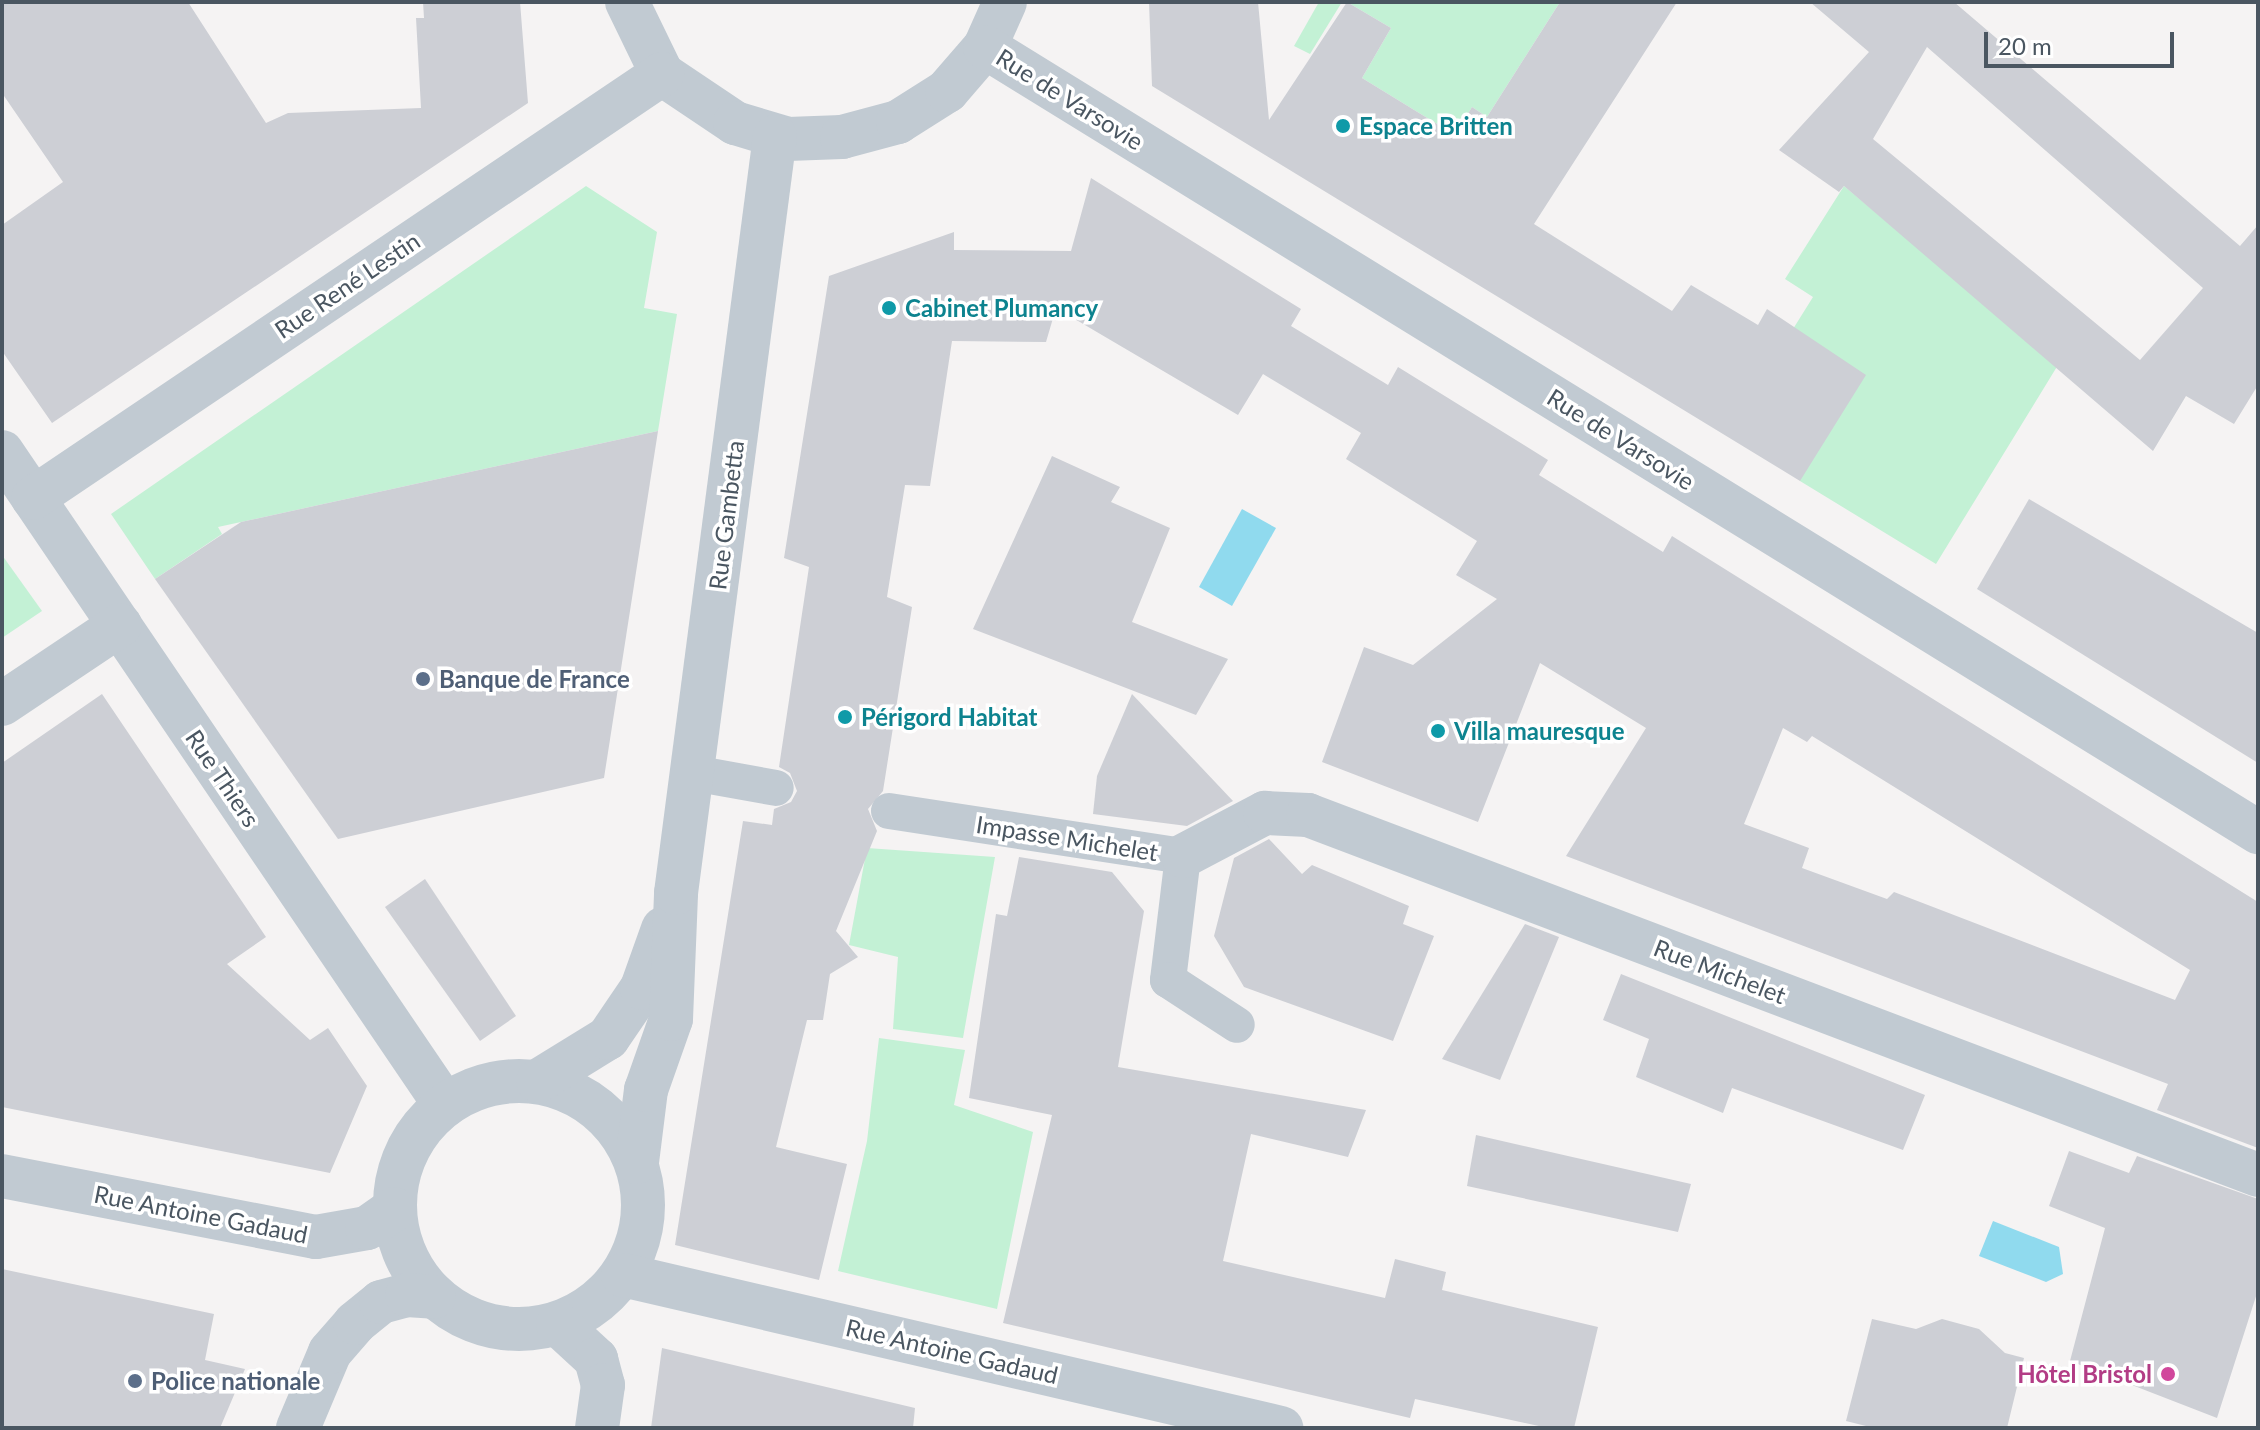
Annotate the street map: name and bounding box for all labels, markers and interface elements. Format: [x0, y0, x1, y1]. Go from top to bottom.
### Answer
scale bar [1988, 16, 2178, 66]
text: 20 m [1998, 31, 2052, 60]
street label: Rue de Varsovie [991, 42, 1149, 156]
place label: Espace Britten [1359, 112, 1513, 140]
marker: Espace Britten [1334, 117, 1352, 135]
street label: Rue René Lestin [269, 226, 425, 344]
place label: Cabinet Plumancy [905, 294, 1098, 322]
marker: Cabinet Plumancy [880, 299, 898, 317]
street label: Rue de Varsovie [1542, 382, 1700, 496]
street label: Rue Gambetta [703, 439, 749, 591]
place label: Banque de France [439, 665, 630, 693]
marker: Banque de France [414, 670, 432, 688]
place label: Périgord Habitat [861, 703, 1037, 731]
marker: Périgord Habitat [836, 708, 854, 726]
place label: Villa mauresque [1454, 717, 1624, 745]
marker: Villa mauresque [1429, 722, 1447, 740]
street label: Rue Thiers [180, 724, 266, 832]
street label: Impasse Michelet [974, 809, 1160, 867]
street label: Rue Michelet [1650, 933, 1790, 1009]
street label: Rue Antoine Gadaud [91, 1179, 311, 1249]
street label: Rue Antoine Gadaud [843, 1312, 1061, 1390]
place label: Hôtel Bristol [2017, 1360, 2152, 1388]
marker: Hôtel Bristol [2159, 1365, 2177, 1383]
place label: Police nationale [151, 1367, 320, 1395]
marker: Police nationale [126, 1372, 144, 1390]

